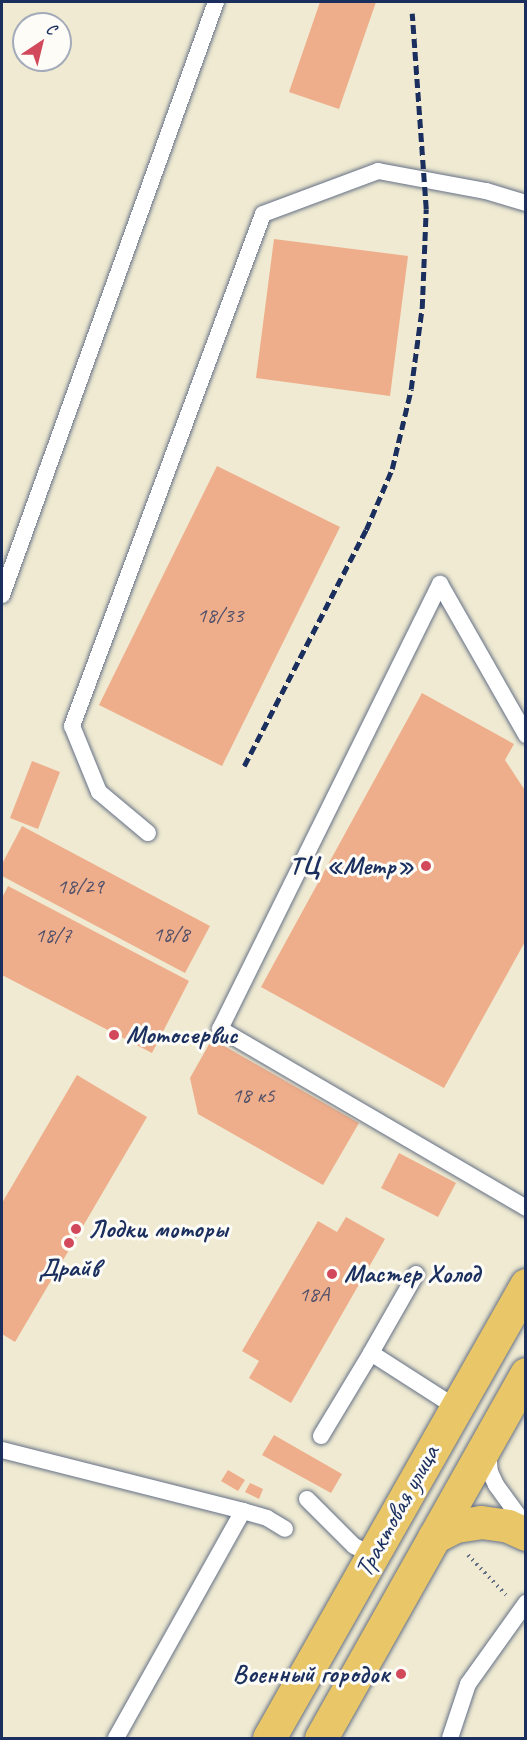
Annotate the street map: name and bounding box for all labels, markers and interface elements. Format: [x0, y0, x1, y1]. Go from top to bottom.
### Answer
north arrow [12, 12, 72, 72]
text: С [42, 18, 60, 39]
house number: 18/33 [197, 603, 243, 629]
place label: ТЦ «Метр» [289, 850, 414, 882]
marker: ТЦ «Метр» [419, 859, 433, 873]
house number: 18/29 [57, 874, 103, 900]
house number: 18/8 [153, 922, 189, 948]
house number: 18/7 [35, 923, 71, 949]
place label: Мотосервис [126, 1019, 237, 1051]
marker: Мотосервис [107, 1028, 121, 1042]
house number: 18 к5 [231, 1083, 275, 1109]
place label: Лодки моторы [88, 1213, 229, 1245]
marker: Лодки моторы [69, 1222, 83, 1236]
marker: Драйв [62, 1236, 76, 1250]
place label: Драйв [38, 1252, 100, 1284]
place label: Мастер Холод [344, 1258, 479, 1290]
marker: Мастер Холод [325, 1267, 339, 1281]
house number: 18А [299, 1282, 329, 1308]
street label: Трактовая улица [347, 1439, 447, 1583]
place label: Военный городок [233, 1658, 389, 1690]
marker: Военный городок [394, 1667, 408, 1681]

